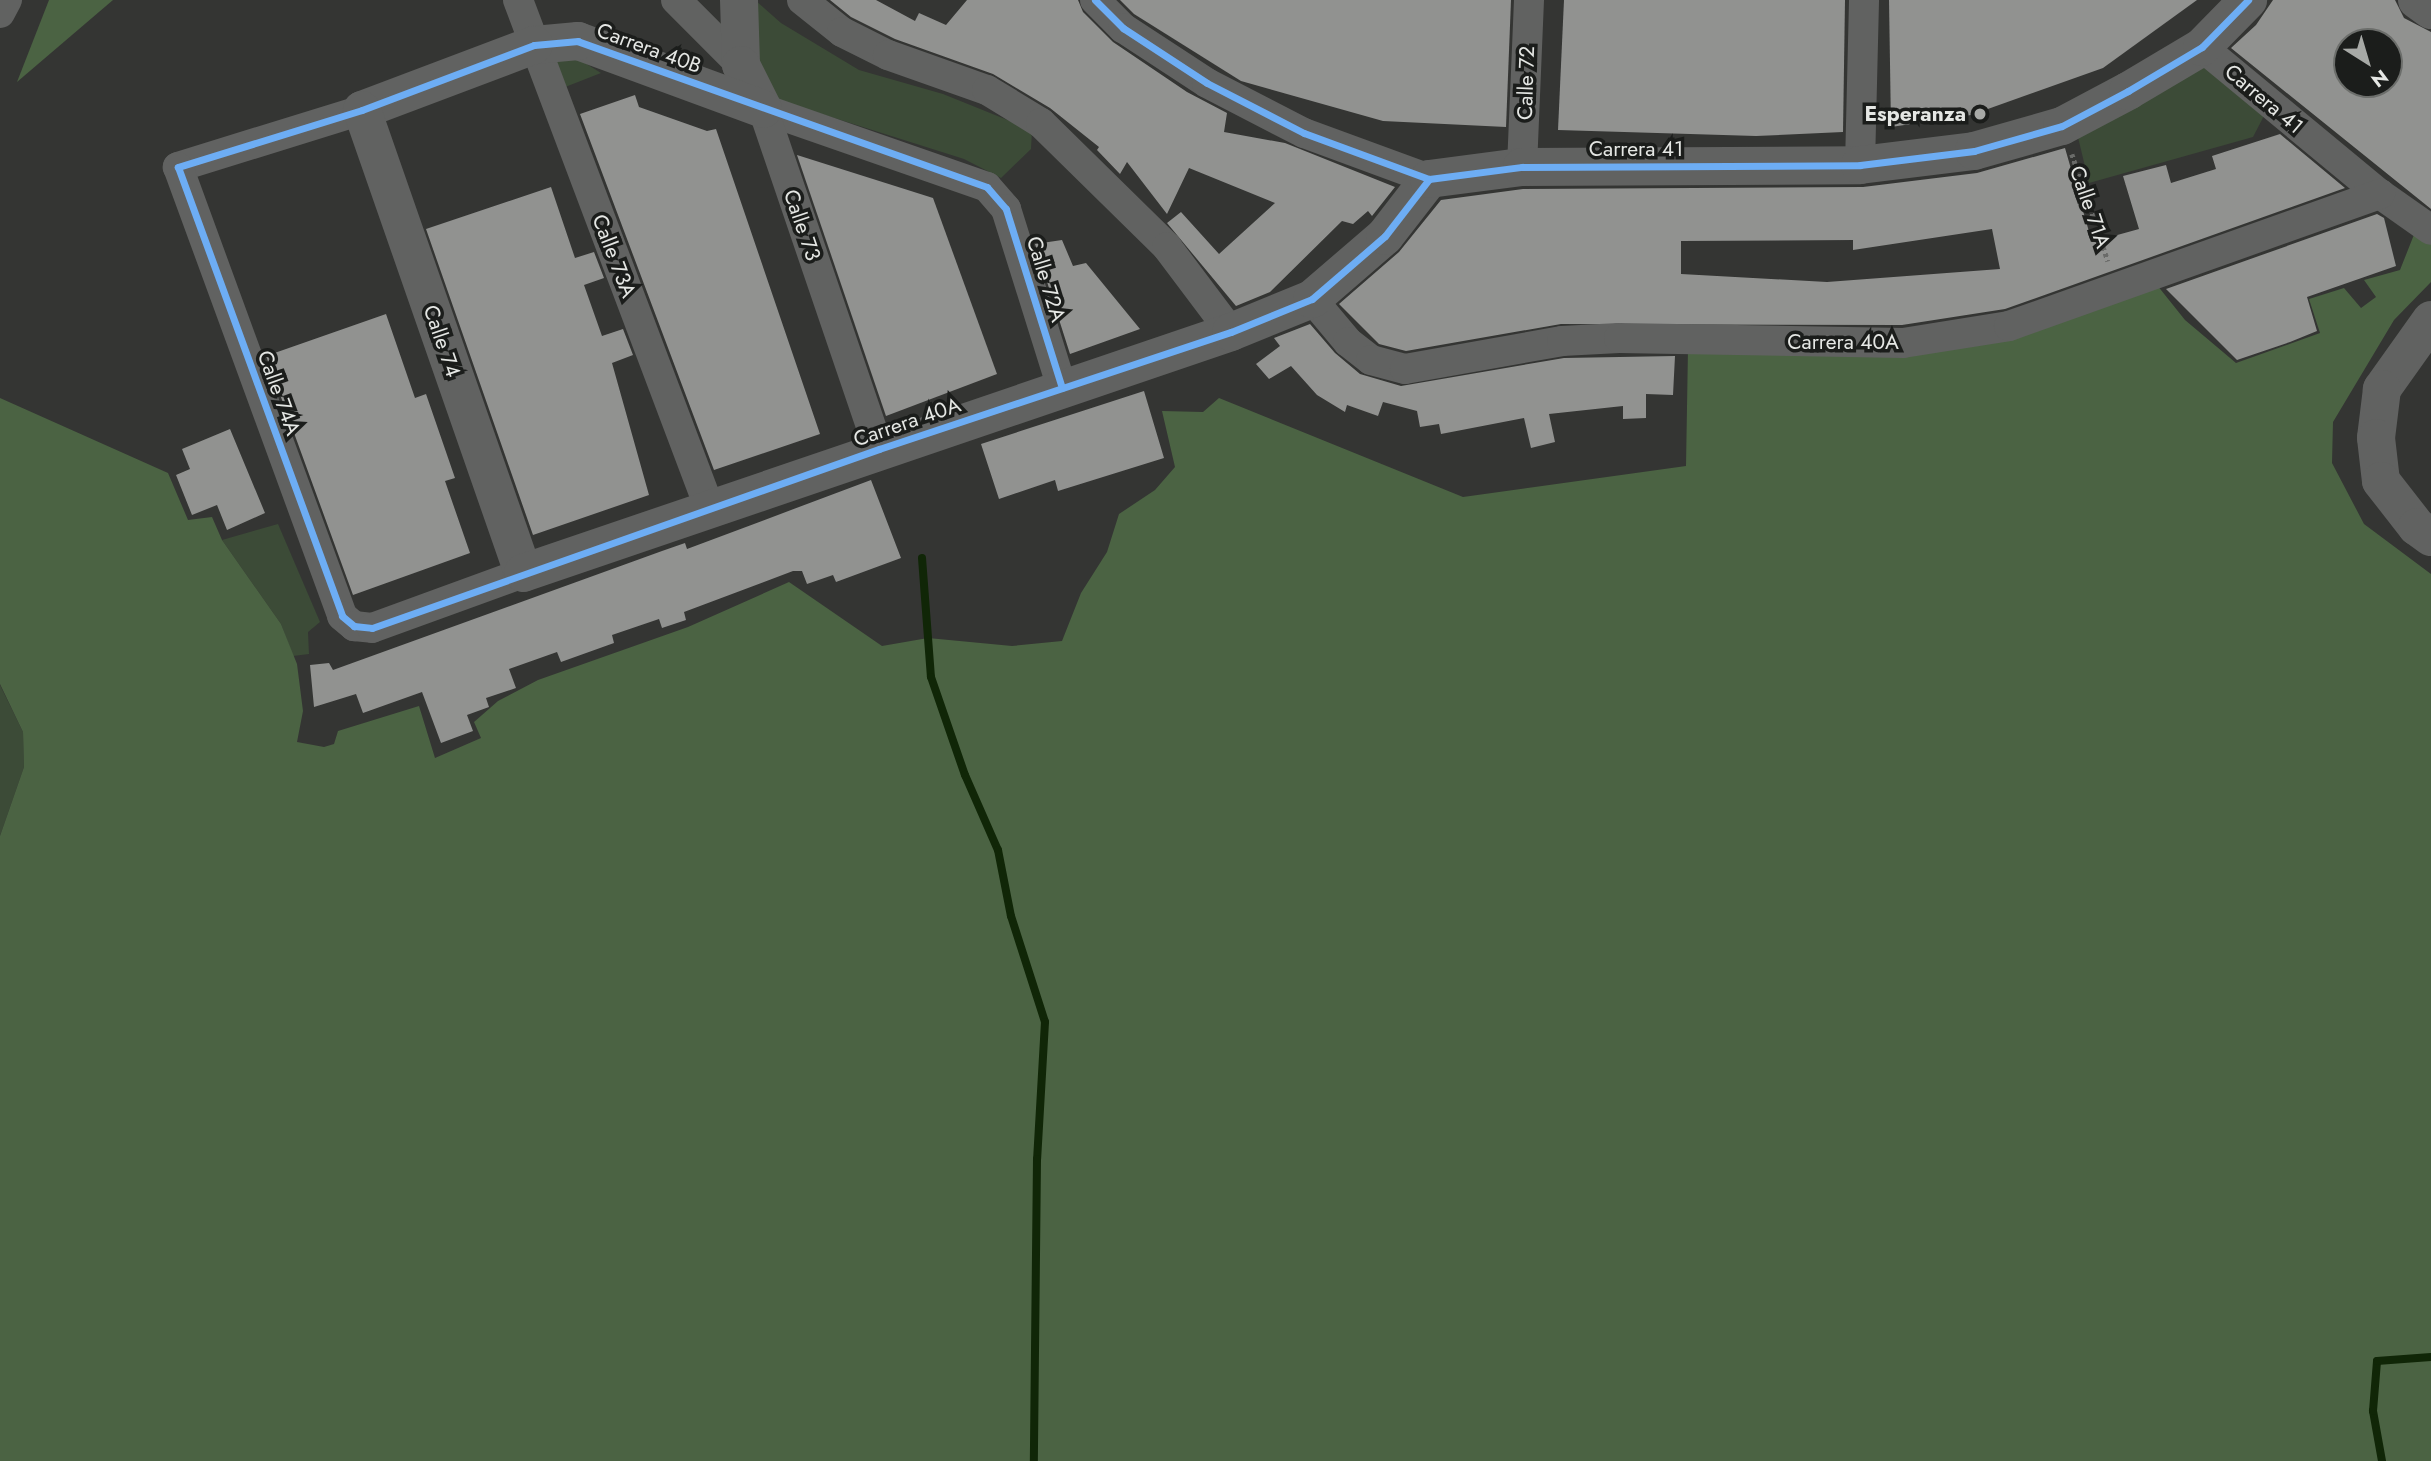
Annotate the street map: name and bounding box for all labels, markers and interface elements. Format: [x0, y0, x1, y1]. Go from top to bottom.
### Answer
street label: Carrera 40B [593, 17, 705, 79]
north arrow [2333, 28, 2403, 98]
street label: Calle 72 [1512, 45, 1540, 121]
street label: Carrera 41 [2220, 59, 2308, 139]
text: N [2366, 63, 2394, 94]
place label: Esperanza [1864, 101, 1966, 127]
marker: Esperanza [1972, 106, 1988, 122]
street label: Carrera 41 [1589, 136, 1683, 162]
street label: Calle 71A [2064, 162, 2116, 252]
street label: Calle 73 [778, 186, 826, 264]
street label: Calle 73A [587, 211, 641, 301]
street label: Calle 72A [1021, 233, 1071, 325]
street label: Calle 74 [418, 302, 466, 380]
street label: Carrera 40A [1787, 329, 1899, 355]
street label: Calle 74A [252, 347, 306, 439]
street label: Carrera 40A [850, 392, 964, 452]

